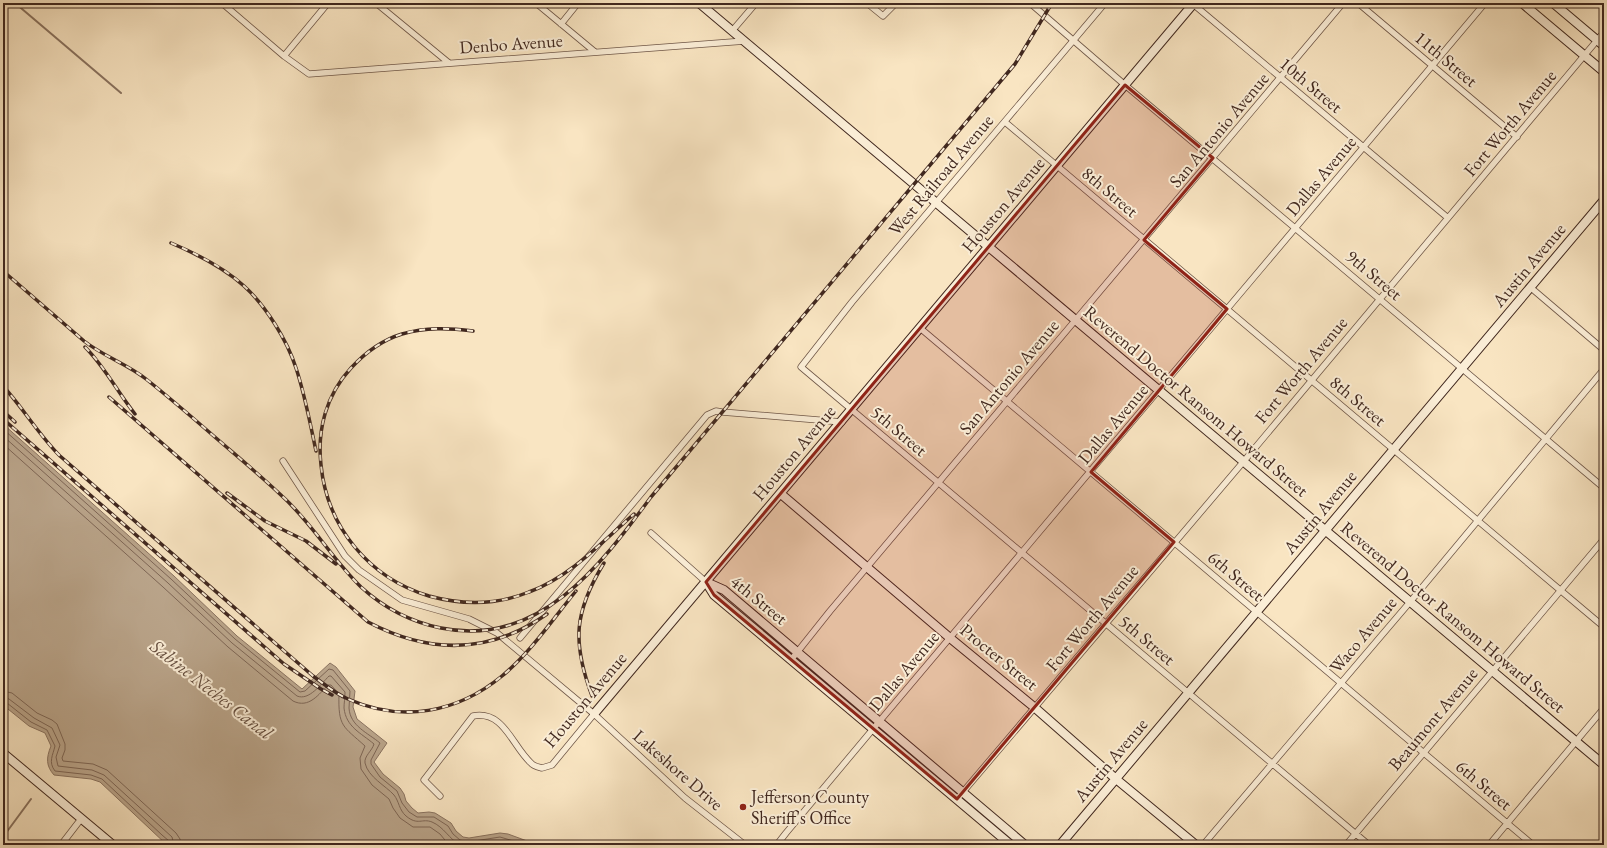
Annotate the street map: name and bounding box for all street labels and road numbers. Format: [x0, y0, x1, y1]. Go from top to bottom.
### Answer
street label: 11th Street [1410, 26, 1483, 92]
street label: Denbo Avenue [459, 28, 563, 59]
street label: 10th Street [1275, 52, 1348, 118]
street label: Fort Worth Avenue [1458, 64, 1561, 181]
street label: San Antonio Avenue [1164, 67, 1273, 192]
street label: West Railroad Avenue [883, 109, 998, 240]
street label: Dallas Avenue [1280, 131, 1361, 220]
street label: Houston Avenue [956, 152, 1049, 257]
street label: 8th Street [1077, 161, 1144, 222]
street label: Austin Avenue [1486, 218, 1570, 312]
street label: 9th Street [1341, 244, 1408, 305]
street label: Reverend Doctor Ransom Howard Street [1079, 300, 1314, 502]
street label: Fort Worth Avenue [1249, 311, 1352, 428]
street label: San Antonio Avenue [954, 314, 1063, 439]
street label: 8th Street [1325, 370, 1392, 431]
street label: Dallas Avenue [1072, 379, 1153, 468]
street label: Houston Avenue [747, 400, 840, 505]
street label: 5th Street [866, 400, 933, 461]
street label: Austin Avenue [1277, 465, 1361, 559]
street label: Reverend Doctor Ransom Howard Street [1336, 516, 1571, 718]
street label: 6th Street [1203, 545, 1270, 606]
street label: Fort Worth Avenue [1040, 559, 1143, 676]
street label: 4th Street [726, 570, 793, 630]
street label: Waco Avenue [1324, 592, 1401, 678]
street label: 5th Street [1114, 609, 1181, 670]
street label: Procter Street [956, 618, 1043, 695]
street label: Dallas Avenue [863, 626, 944, 715]
street label: Houston Avenue [538, 647, 631, 752]
street label: Beaumont Avenue [1383, 662, 1482, 775]
street label: Austin Avenue [1068, 713, 1152, 807]
street label: Lakeshore Drive [628, 724, 728, 815]
street label: 6th Street [1451, 754, 1518, 815]

